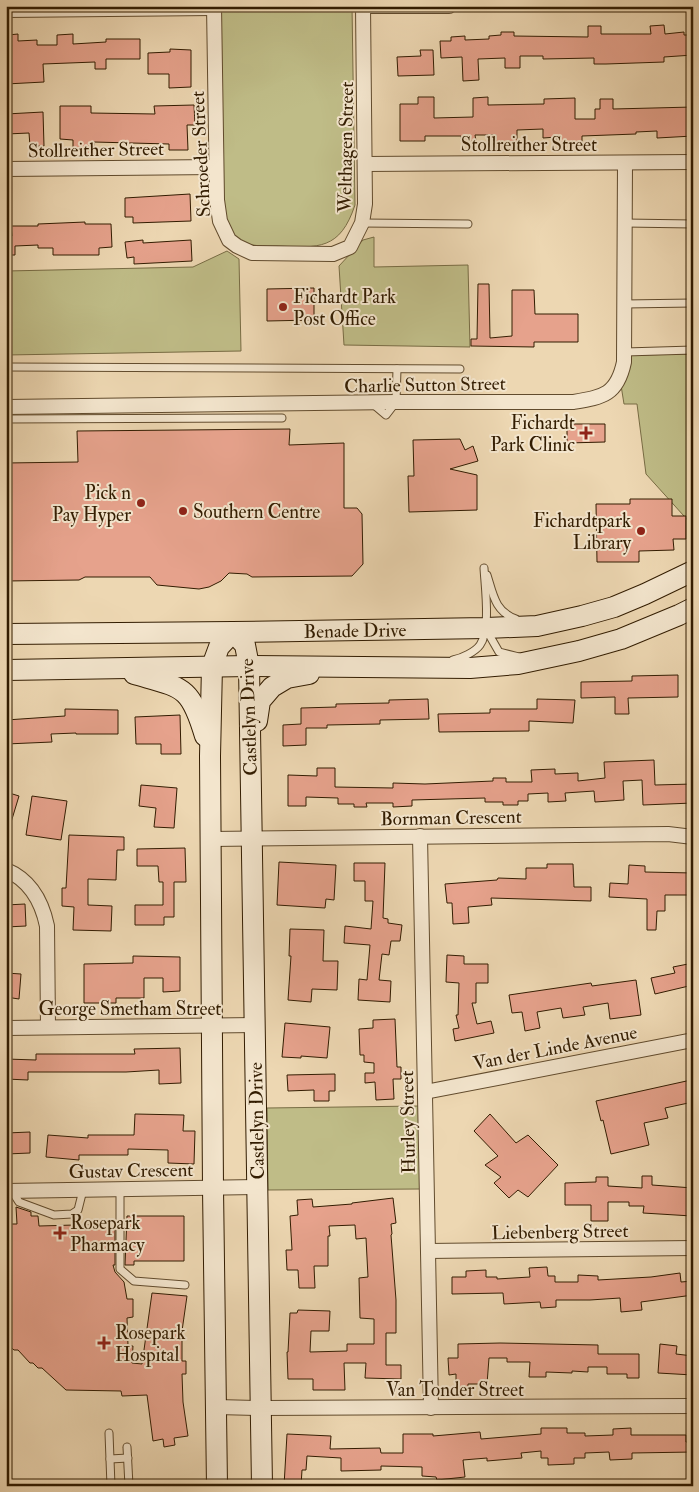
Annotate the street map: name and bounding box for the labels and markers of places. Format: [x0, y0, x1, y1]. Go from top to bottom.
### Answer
place label: Fichardt Park Post Office [293, 285, 396, 331]
marker: Fichardt Park Post Office [277, 301, 289, 313]
place label: Fichardt Park Clinic [490, 411, 575, 457]
marker: Fichardt Park Clinic [579, 426, 593, 440]
place label: Pick n Pay Hyper [52, 481, 131, 528]
marker: Pick n Pay Hyper [135, 497, 147, 509]
place label: Southern Centre [193, 500, 320, 524]
marker: Southern Centre [177, 505, 189, 517]
place label: Fichardtpark Library [533, 509, 632, 555]
marker: Fichardtpark Library [635, 525, 647, 537]
place label: Rosepark Pharmacy [70, 1211, 145, 1257]
marker: Rosepark Pharmacy [54, 1227, 66, 1239]
place label: Rosepark Hospital [115, 1321, 186, 1368]
marker: Rosepark Hospital [97, 1336, 111, 1350]

